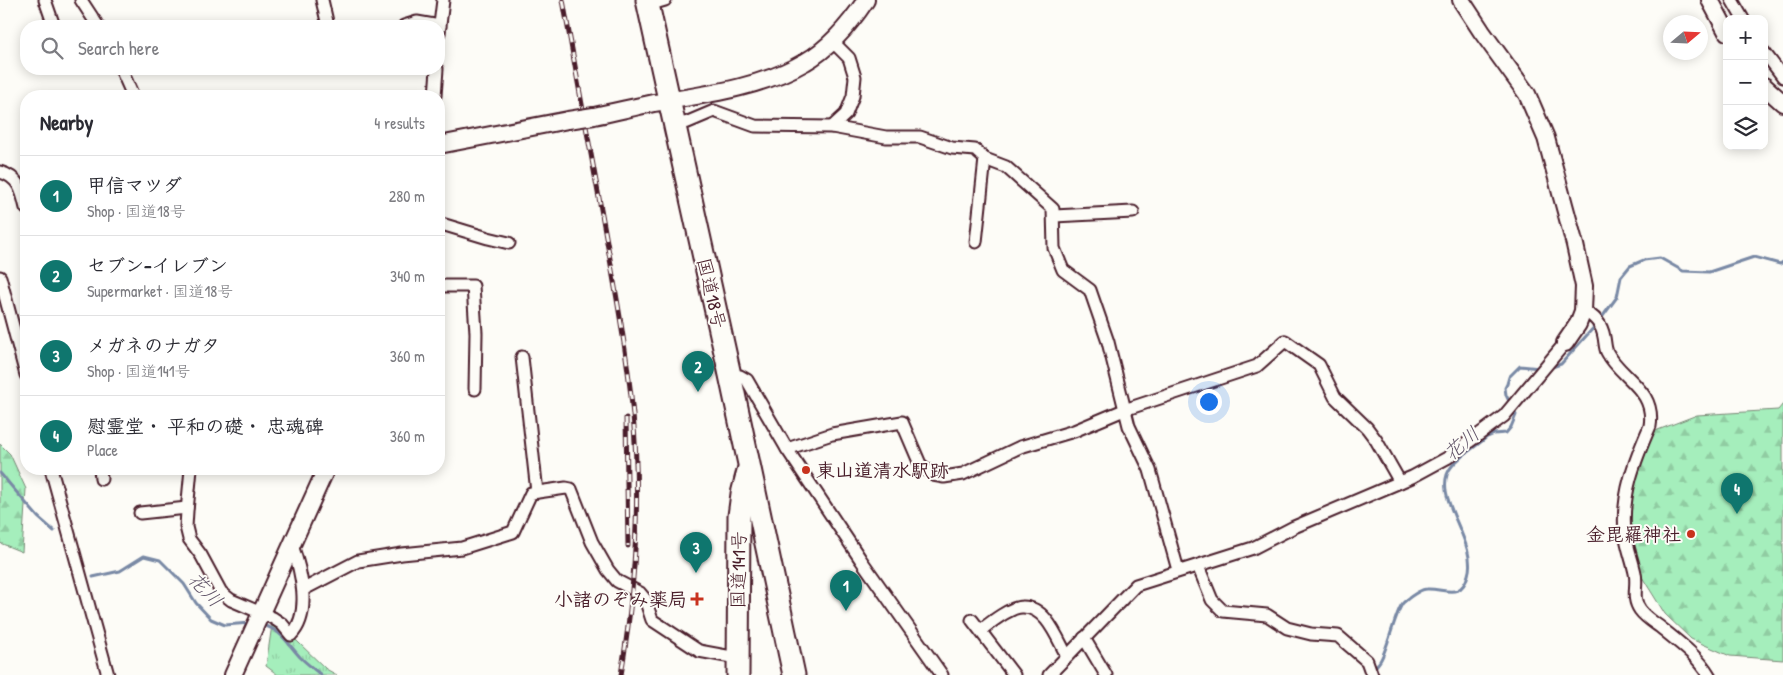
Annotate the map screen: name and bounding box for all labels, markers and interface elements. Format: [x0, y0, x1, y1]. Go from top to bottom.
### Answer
north arrow [1663, 15, 1708, 60]
map controls [1723, 15, 1768, 150]
button: + [1723, 15, 1768, 60]
search box [20, 20, 445, 75]
icon: search [38, 34, 66, 62]
text: Search here [78, 35, 159, 61]
button: − [1723, 60, 1768, 105]
button: layers [1723, 105, 1768, 150]
text: Nearby [40, 108, 93, 137]
text: 4 results [374, 112, 425, 134]
text: 甲信マツダ [87, 172, 182, 198]
text: 1 [53, 185, 59, 207]
text: 280 m [389, 185, 425, 207]
text: Shop · 国道18号 [87, 200, 186, 222]
text: セブン-イレブン [87, 252, 228, 278]
street label: 国道18号 [691, 255, 733, 331]
text: 2 [52, 265, 60, 287]
text: 340 m [390, 265, 425, 287]
text: Supermarket · 国道18号 [87, 280, 233, 302]
text: メガネのナガタ [87, 332, 220, 358]
text: 3 [52, 345, 60, 367]
text: 360 m [390, 345, 425, 367]
pin: 2 [682, 351, 714, 392]
text: Shop · 国道141号 [87, 360, 191, 382]
your location [1196, 389, 1222, 415]
text: 慰霊堂・ 平和の礎・ 忠魂碑 [87, 413, 324, 439]
water label: 花川 [1437, 420, 1485, 466]
text: 4 [53, 425, 59, 447]
text: 360 m [390, 425, 425, 447]
text: Place [87, 439, 118, 461]
place label: 東山道清水駅跡 [816, 457, 949, 483]
marker: 東山道清水駅跡 [800, 464, 812, 476]
pin: 4 [1721, 473, 1753, 514]
place label: 金毘羅神社 [1586, 521, 1681, 547]
marker: 金毘羅神社 [1685, 528, 1697, 540]
street label: 国道141号 [724, 531, 752, 609]
pin: 3 [680, 532, 712, 573]
water label: 花川 [182, 565, 230, 613]
pin: 1 [830, 570, 862, 611]
place label: 小諸のぞみ薬局 [554, 586, 687, 612]
marker: 小諸のぞみ薬局 [691, 593, 703, 605]

